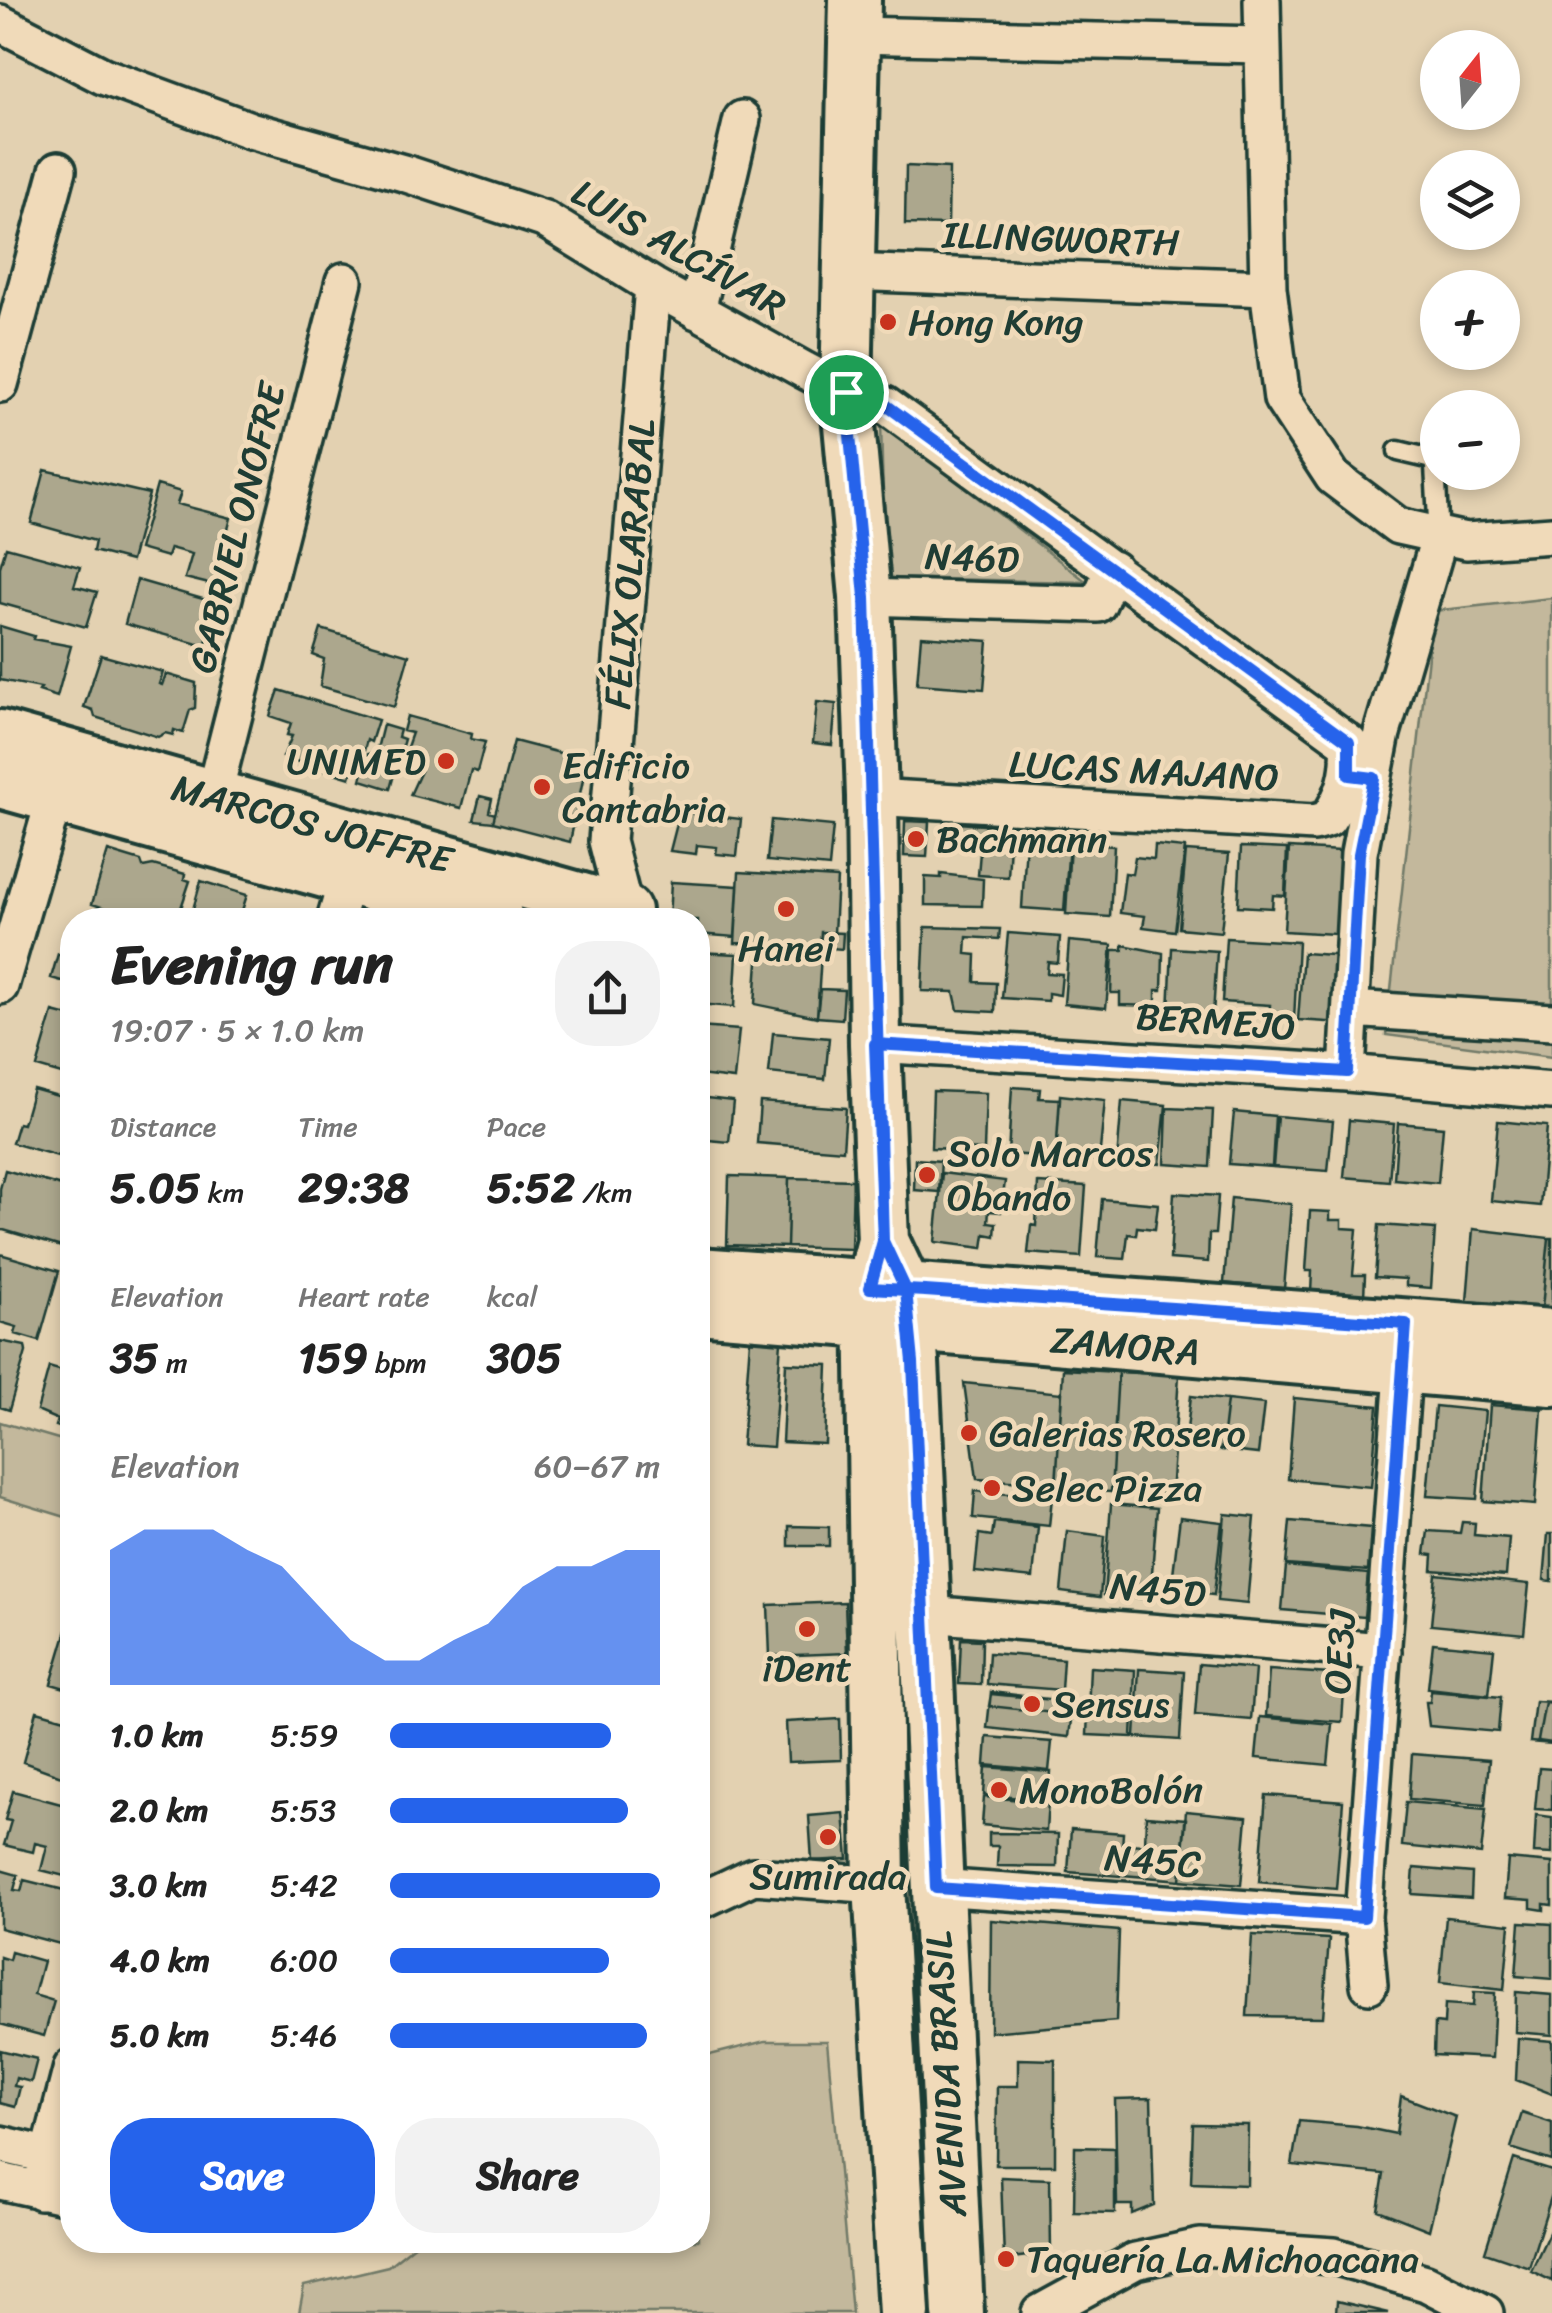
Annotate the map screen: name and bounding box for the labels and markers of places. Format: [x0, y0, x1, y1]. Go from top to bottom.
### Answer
place label: Hong Kong [908, 289, 1084, 356]
marker: Hong Kong [877, 311, 899, 333]
pin [804, 350, 889, 435]
place label: UNIMED [287, 728, 426, 795]
place label: Edificio Cantabria [562, 732, 726, 843]
marker: UNIMED [435, 750, 457, 772]
marker: Edificio Cantabria [531, 776, 553, 798]
place label: Bachmann [936, 806, 1107, 873]
marker: Bachmann [905, 828, 927, 850]
marker: Hanei [775, 898, 797, 920]
place label: Hanei [738, 915, 836, 982]
place label: Solo Marcos Obando [947, 1120, 1154, 1231]
marker: Solo Marcos Obando [916, 1164, 938, 1186]
place label: Galerias Rosero [989, 1400, 1246, 1467]
marker: Galerias Rosero [958, 1422, 980, 1444]
place label: Selec Pizza [1012, 1455, 1203, 1522]
marker: Selec Pizza [981, 1477, 1003, 1499]
marker: iDent [796, 1618, 818, 1640]
place label: iDent [762, 1635, 852, 1702]
place label: Sensus [1052, 1671, 1170, 1738]
marker: Sensus [1021, 1693, 1043, 1715]
place label: MonoBolón [1019, 1757, 1203, 1824]
marker: MonoBolón [988, 1779, 1010, 1801]
marker: Sumirada [817, 1826, 839, 1848]
place label: Sumirada [749, 1843, 907, 1910]
place label: Taquería La Michoacana [1026, 2226, 1419, 2293]
marker: Taquería La Michoacana [995, 2248, 1017, 2270]

